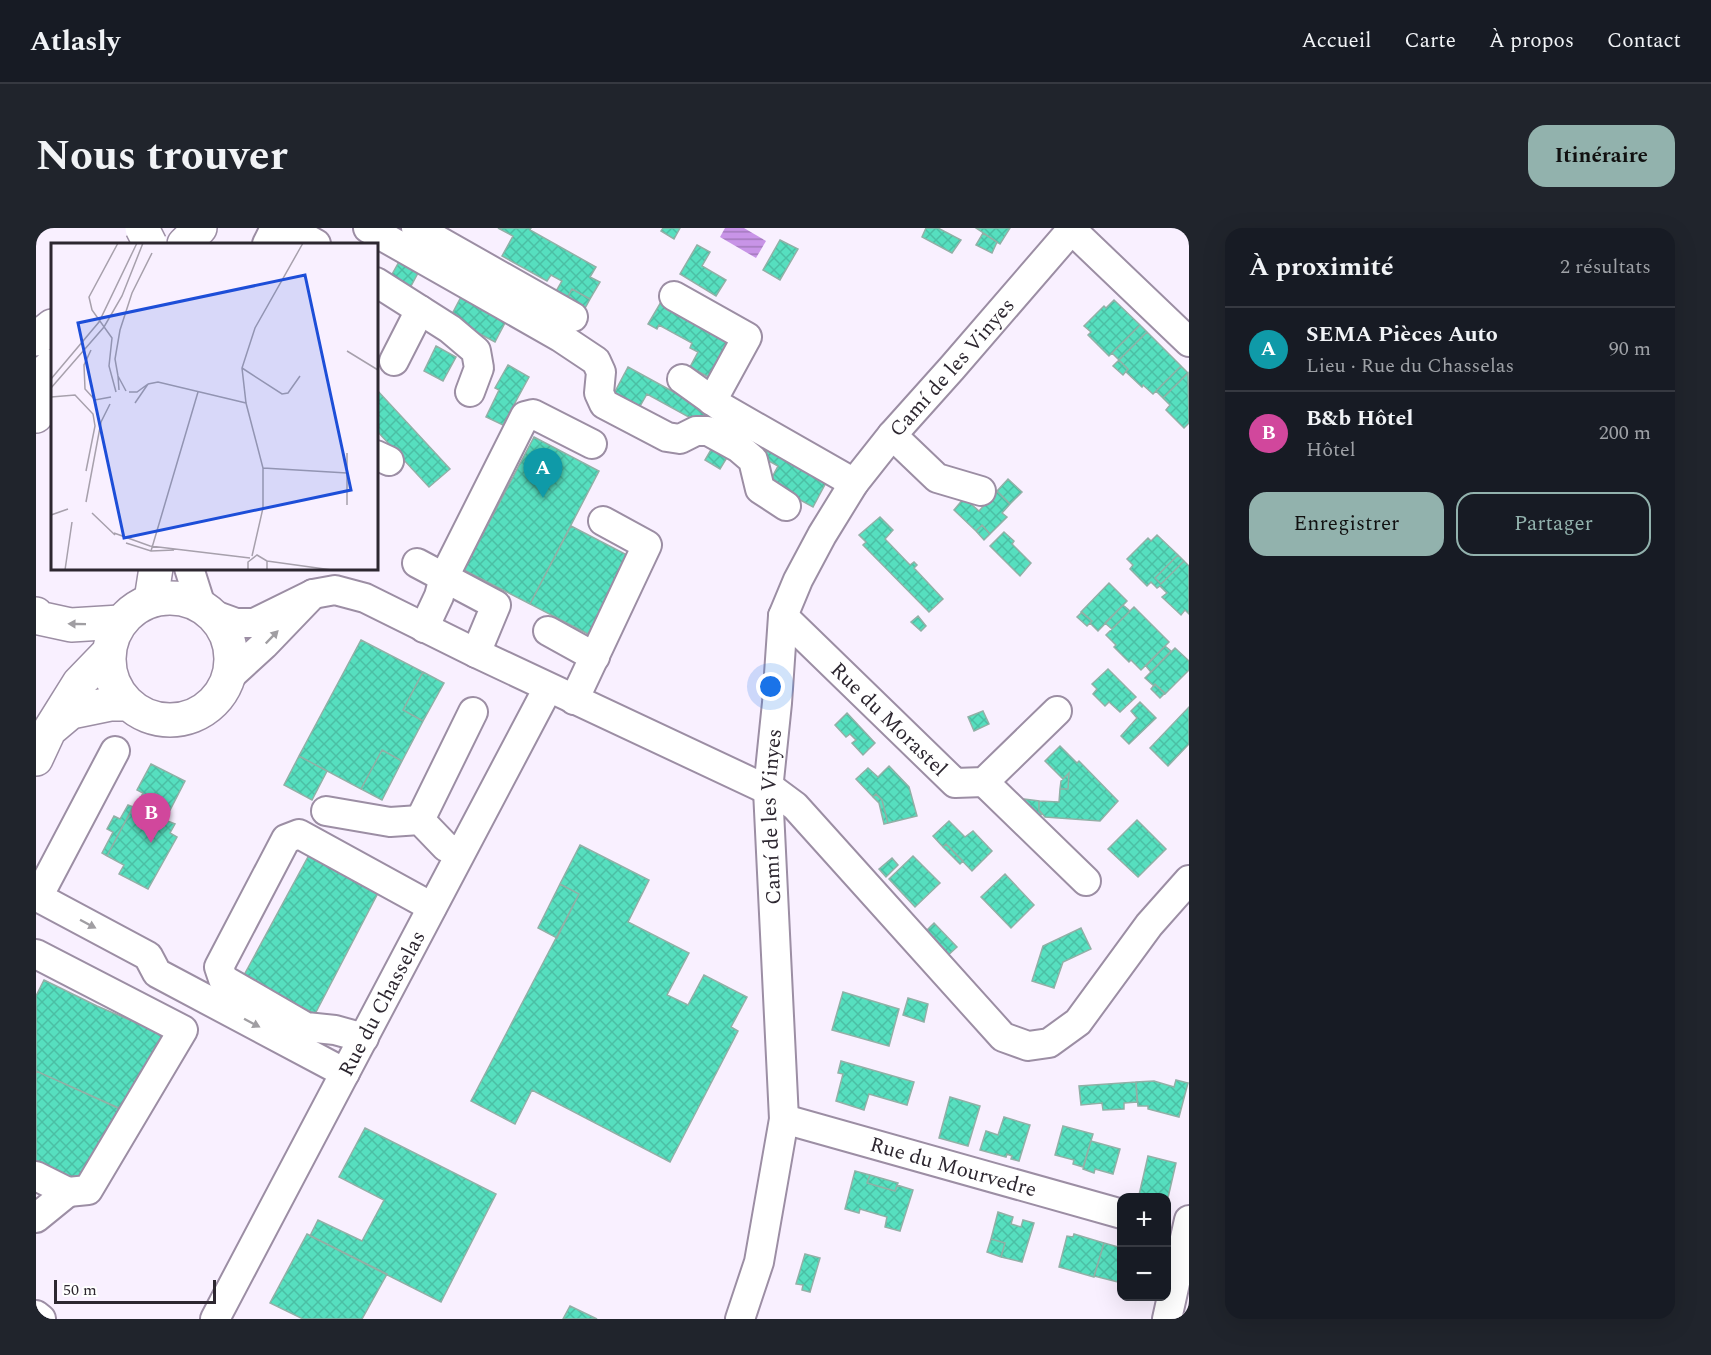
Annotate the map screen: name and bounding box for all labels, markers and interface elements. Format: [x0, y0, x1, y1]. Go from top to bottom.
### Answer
text: Atlasly [30, 20, 120, 63]
text: Accueil [1301, 25, 1372, 57]
text: Carte [1405, 25, 1456, 57]
text: À propos [1489, 25, 1574, 57]
text: Contact [1607, 25, 1681, 57]
text: Nous trouver [36, 125, 288, 188]
button: Itinéraire [1528, 125, 1675, 187]
inset map [51, 243, 378, 570]
text: À proximité [1249, 247, 1394, 287]
text: 2 résultats [1560, 252, 1651, 282]
street label: Camí de les Vinyes [882, 291, 1023, 445]
text: SEMA Pièces Auto [1306, 318, 1498, 351]
text: A [1261, 334, 1276, 364]
text: 90 m [1609, 334, 1651, 364]
text: Lieu · Rue du Chasselas [1306, 351, 1514, 381]
text: B&b Hôtel [1306, 402, 1414, 435]
text: B [1261, 418, 1276, 448]
text: 200 m [1599, 418, 1651, 448]
text: Hôtel [1306, 435, 1356, 465]
pin: A [524, 448, 562, 498]
button: Enregistrer [1249, 492, 1444, 556]
button: Partager [1456, 492, 1651, 556]
one-way arrow [67, 619, 86, 629]
one-way arrow [265, 630, 278, 645]
street label: Rue du Morastel [823, 655, 954, 785]
your location [756, 672, 785, 701]
street label: Camí de les Vinyes [753, 727, 791, 906]
pin: B [132, 794, 170, 843]
one-way arrow [79, 919, 96, 929]
street label: Rue du Chasselas [331, 925, 434, 1082]
one-way arrow [244, 1018, 261, 1028]
street label: Rue du Mourvedre [866, 1129, 1040, 1206]
map controls [1117, 1193, 1171, 1301]
button: + [1117, 1193, 1171, 1247]
button: − [1117, 1247, 1171, 1301]
scale bar [54, 1277, 216, 1304]
text: 50 m [63, 1278, 97, 1302]

